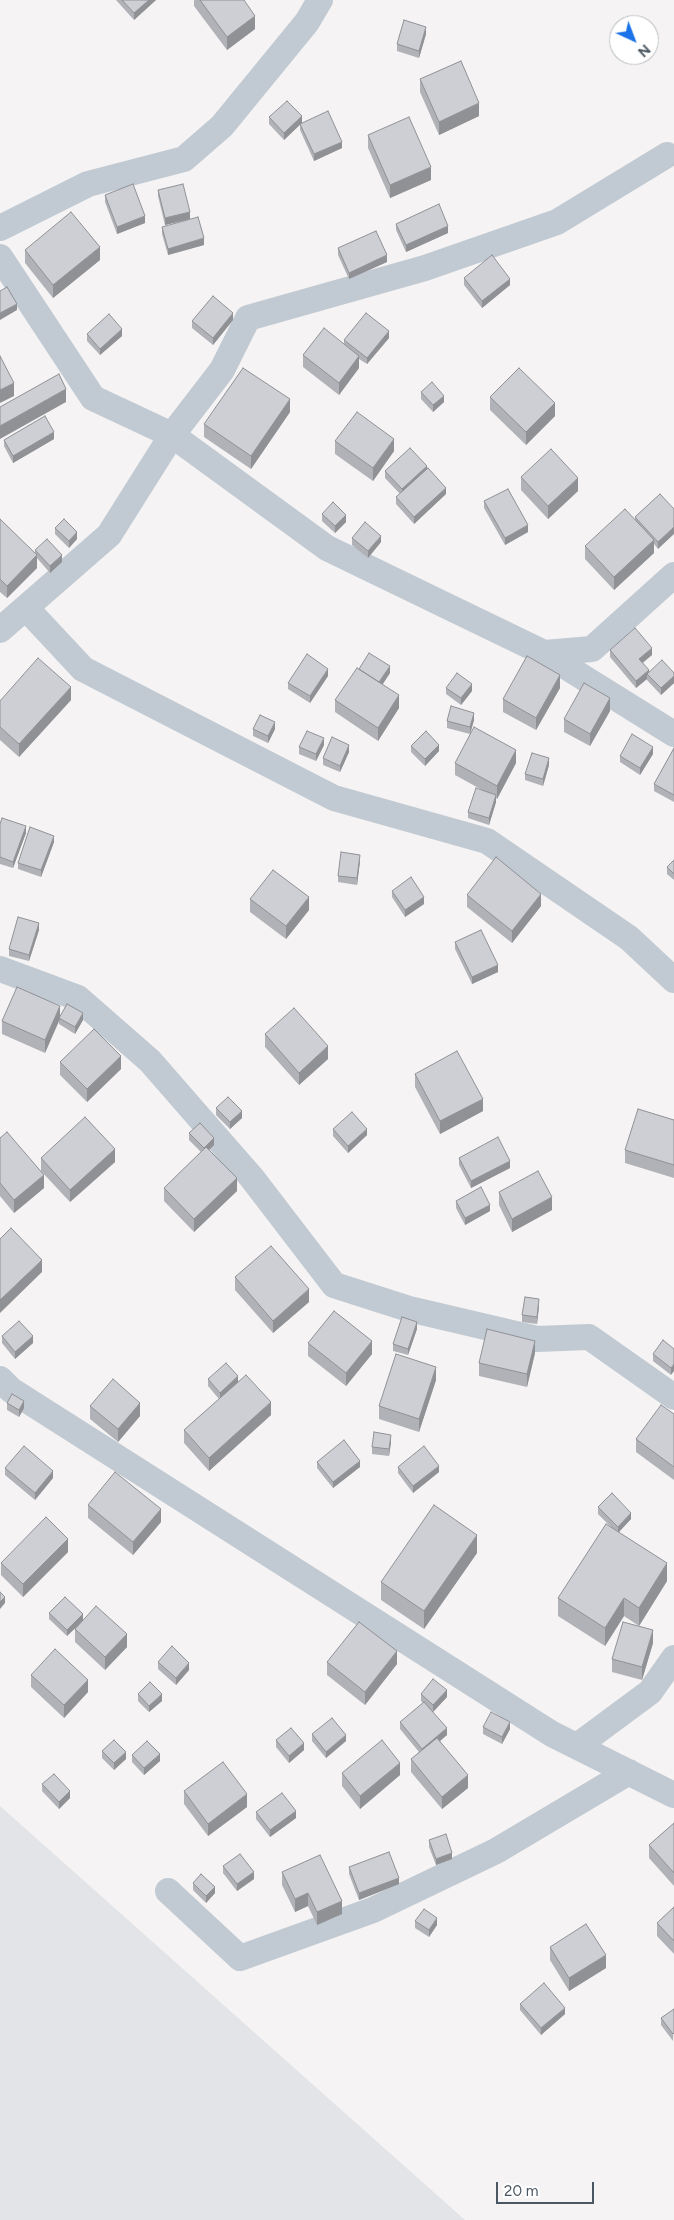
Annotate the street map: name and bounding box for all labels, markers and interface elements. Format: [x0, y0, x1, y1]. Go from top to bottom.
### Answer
north arrow [609, 15, 659, 65]
text: N [634, 41, 654, 61]
scale bar [499, 2172, 596, 2204]
text: 20 m [504, 2182, 538, 2200]

